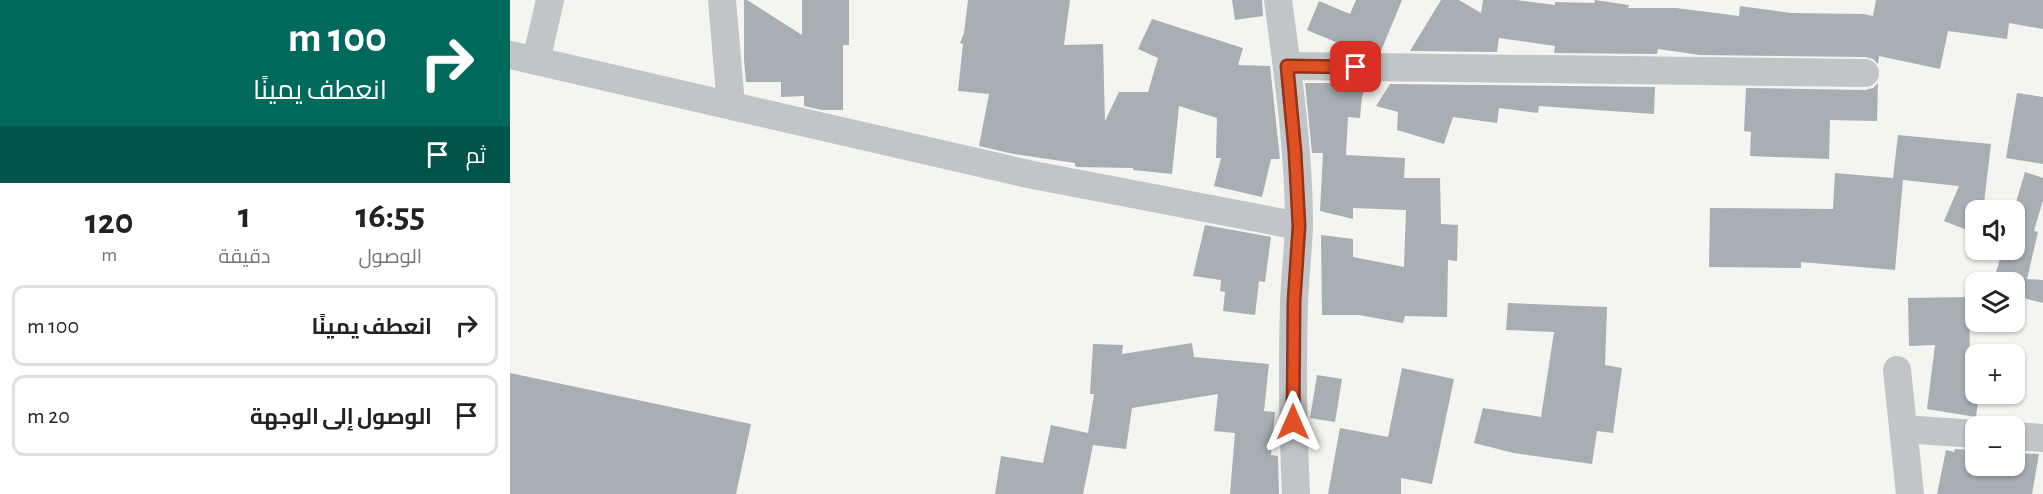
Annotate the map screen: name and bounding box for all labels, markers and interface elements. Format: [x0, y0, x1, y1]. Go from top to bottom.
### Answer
text: 100 m [288, 17, 387, 59]
icon: right [408, 24, 486, 102]
pin [1330, 41, 1381, 92]
icon: arrive [1339, 50, 1372, 83]
text: انعطف يمينًا [253, 77, 387, 104]
icon: arrive [421, 138, 454, 171]
text: ثم [466, 145, 486, 167]
text: 1 [238, 198, 251, 234]
text: 16:55 [355, 198, 425, 234]
map controls [1965, 200, 2025, 476]
button: sound [1965, 200, 2025, 260]
text: 120 [85, 204, 134, 240]
text: m [101, 245, 117, 265]
text: دقيقة [218, 247, 271, 267]
text: الوصول [358, 247, 422, 267]
button: layers [1965, 272, 2025, 332]
icon: right [450, 309, 483, 342]
text: 100 m [27, 315, 79, 337]
text: انعطف يمينًا [311, 316, 432, 338]
button: + [1965, 344, 2025, 404]
position arrow [1261, 390, 1325, 454]
icon: arrive [450, 399, 483, 432]
text: 20 m [27, 405, 70, 427]
text: الوصول إلى الوجهة [250, 406, 432, 428]
button: − [1965, 416, 2025, 476]

